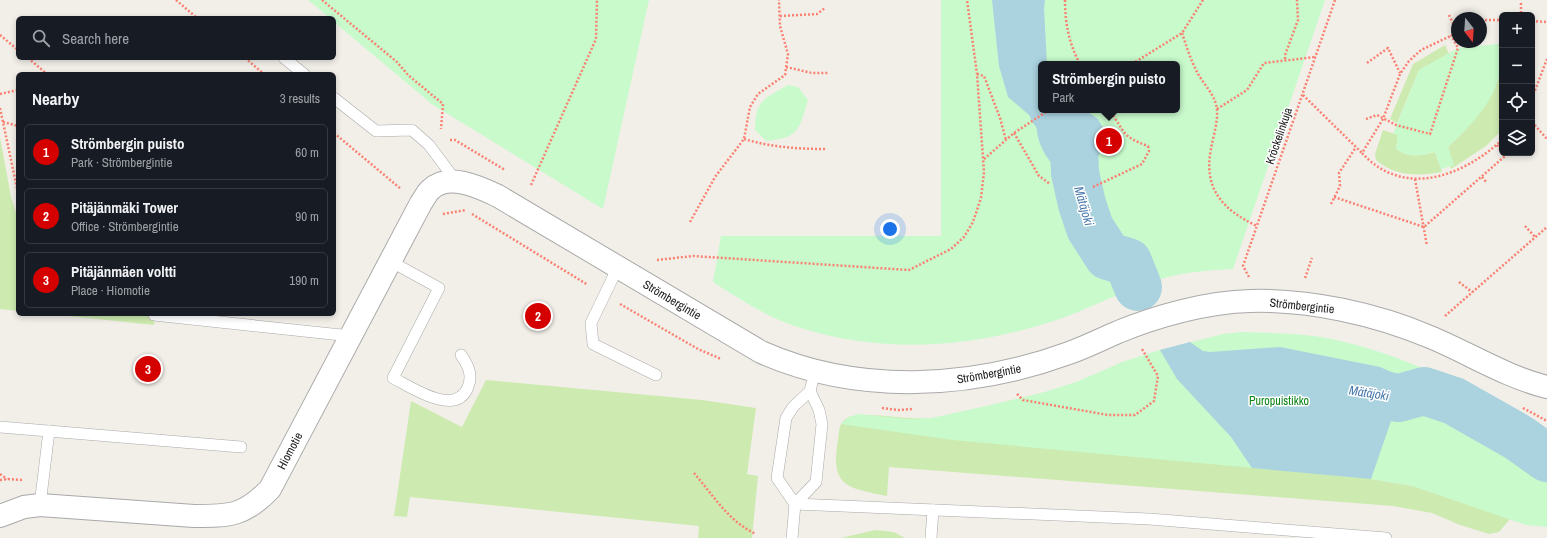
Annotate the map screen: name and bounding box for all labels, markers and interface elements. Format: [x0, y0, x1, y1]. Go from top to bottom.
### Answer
north arrow [1451, 12, 1487, 48]
map controls [1499, 12, 1535, 156]
button: + [1499, 12, 1535, 48]
search box [16, 16, 336, 60]
icon: search [30, 27, 52, 49]
text: Search here [62, 28, 129, 49]
button: − [1499, 48, 1535, 84]
popup [1038, 61, 1180, 113]
text: Strömbergin puisto [1052, 68, 1166, 89]
button: locate [1499, 84, 1535, 120]
text: Nearby [32, 87, 79, 110]
text: Park [1052, 89, 1074, 106]
text: 3 results [280, 90, 320, 107]
street label: Kröckelinkuja [1262, 105, 1296, 167]
button: layers [1499, 120, 1535, 156]
pin: 1 [1096, 126, 1122, 156]
text: Strömbergin puisto [71, 133, 184, 154]
text: 1 [43, 144, 49, 161]
text: 60 m [295, 144, 319, 161]
text: Park · Strömbergintie [71, 154, 172, 171]
water label: Mätäjoki [1070, 184, 1098, 228]
text: Pitäjänmäki Tower [71, 197, 178, 218]
text: 2 [43, 208, 49, 225]
text: 90 m [295, 208, 319, 225]
text: Office · Strömbergintie [71, 218, 179, 235]
your location [880, 219, 900, 239]
text: Pitäjänmäen voltti [71, 261, 176, 282]
text: 3 [43, 272, 49, 289]
text: 190 m [289, 272, 319, 289]
street label: Strömbergintie [640, 276, 704, 324]
text: Place · Hiomotie [71, 282, 150, 299]
street label: Strömbergintie [1269, 295, 1335, 317]
pin: 2 [525, 301, 551, 331]
pin: 3 [135, 354, 161, 384]
street label: Strömbergintie [956, 360, 1022, 388]
water label: Mätäjoki [1348, 381, 1390, 405]
park label: Puropuistikko [1249, 393, 1309, 409]
street label: Hiomotie [274, 430, 306, 472]

